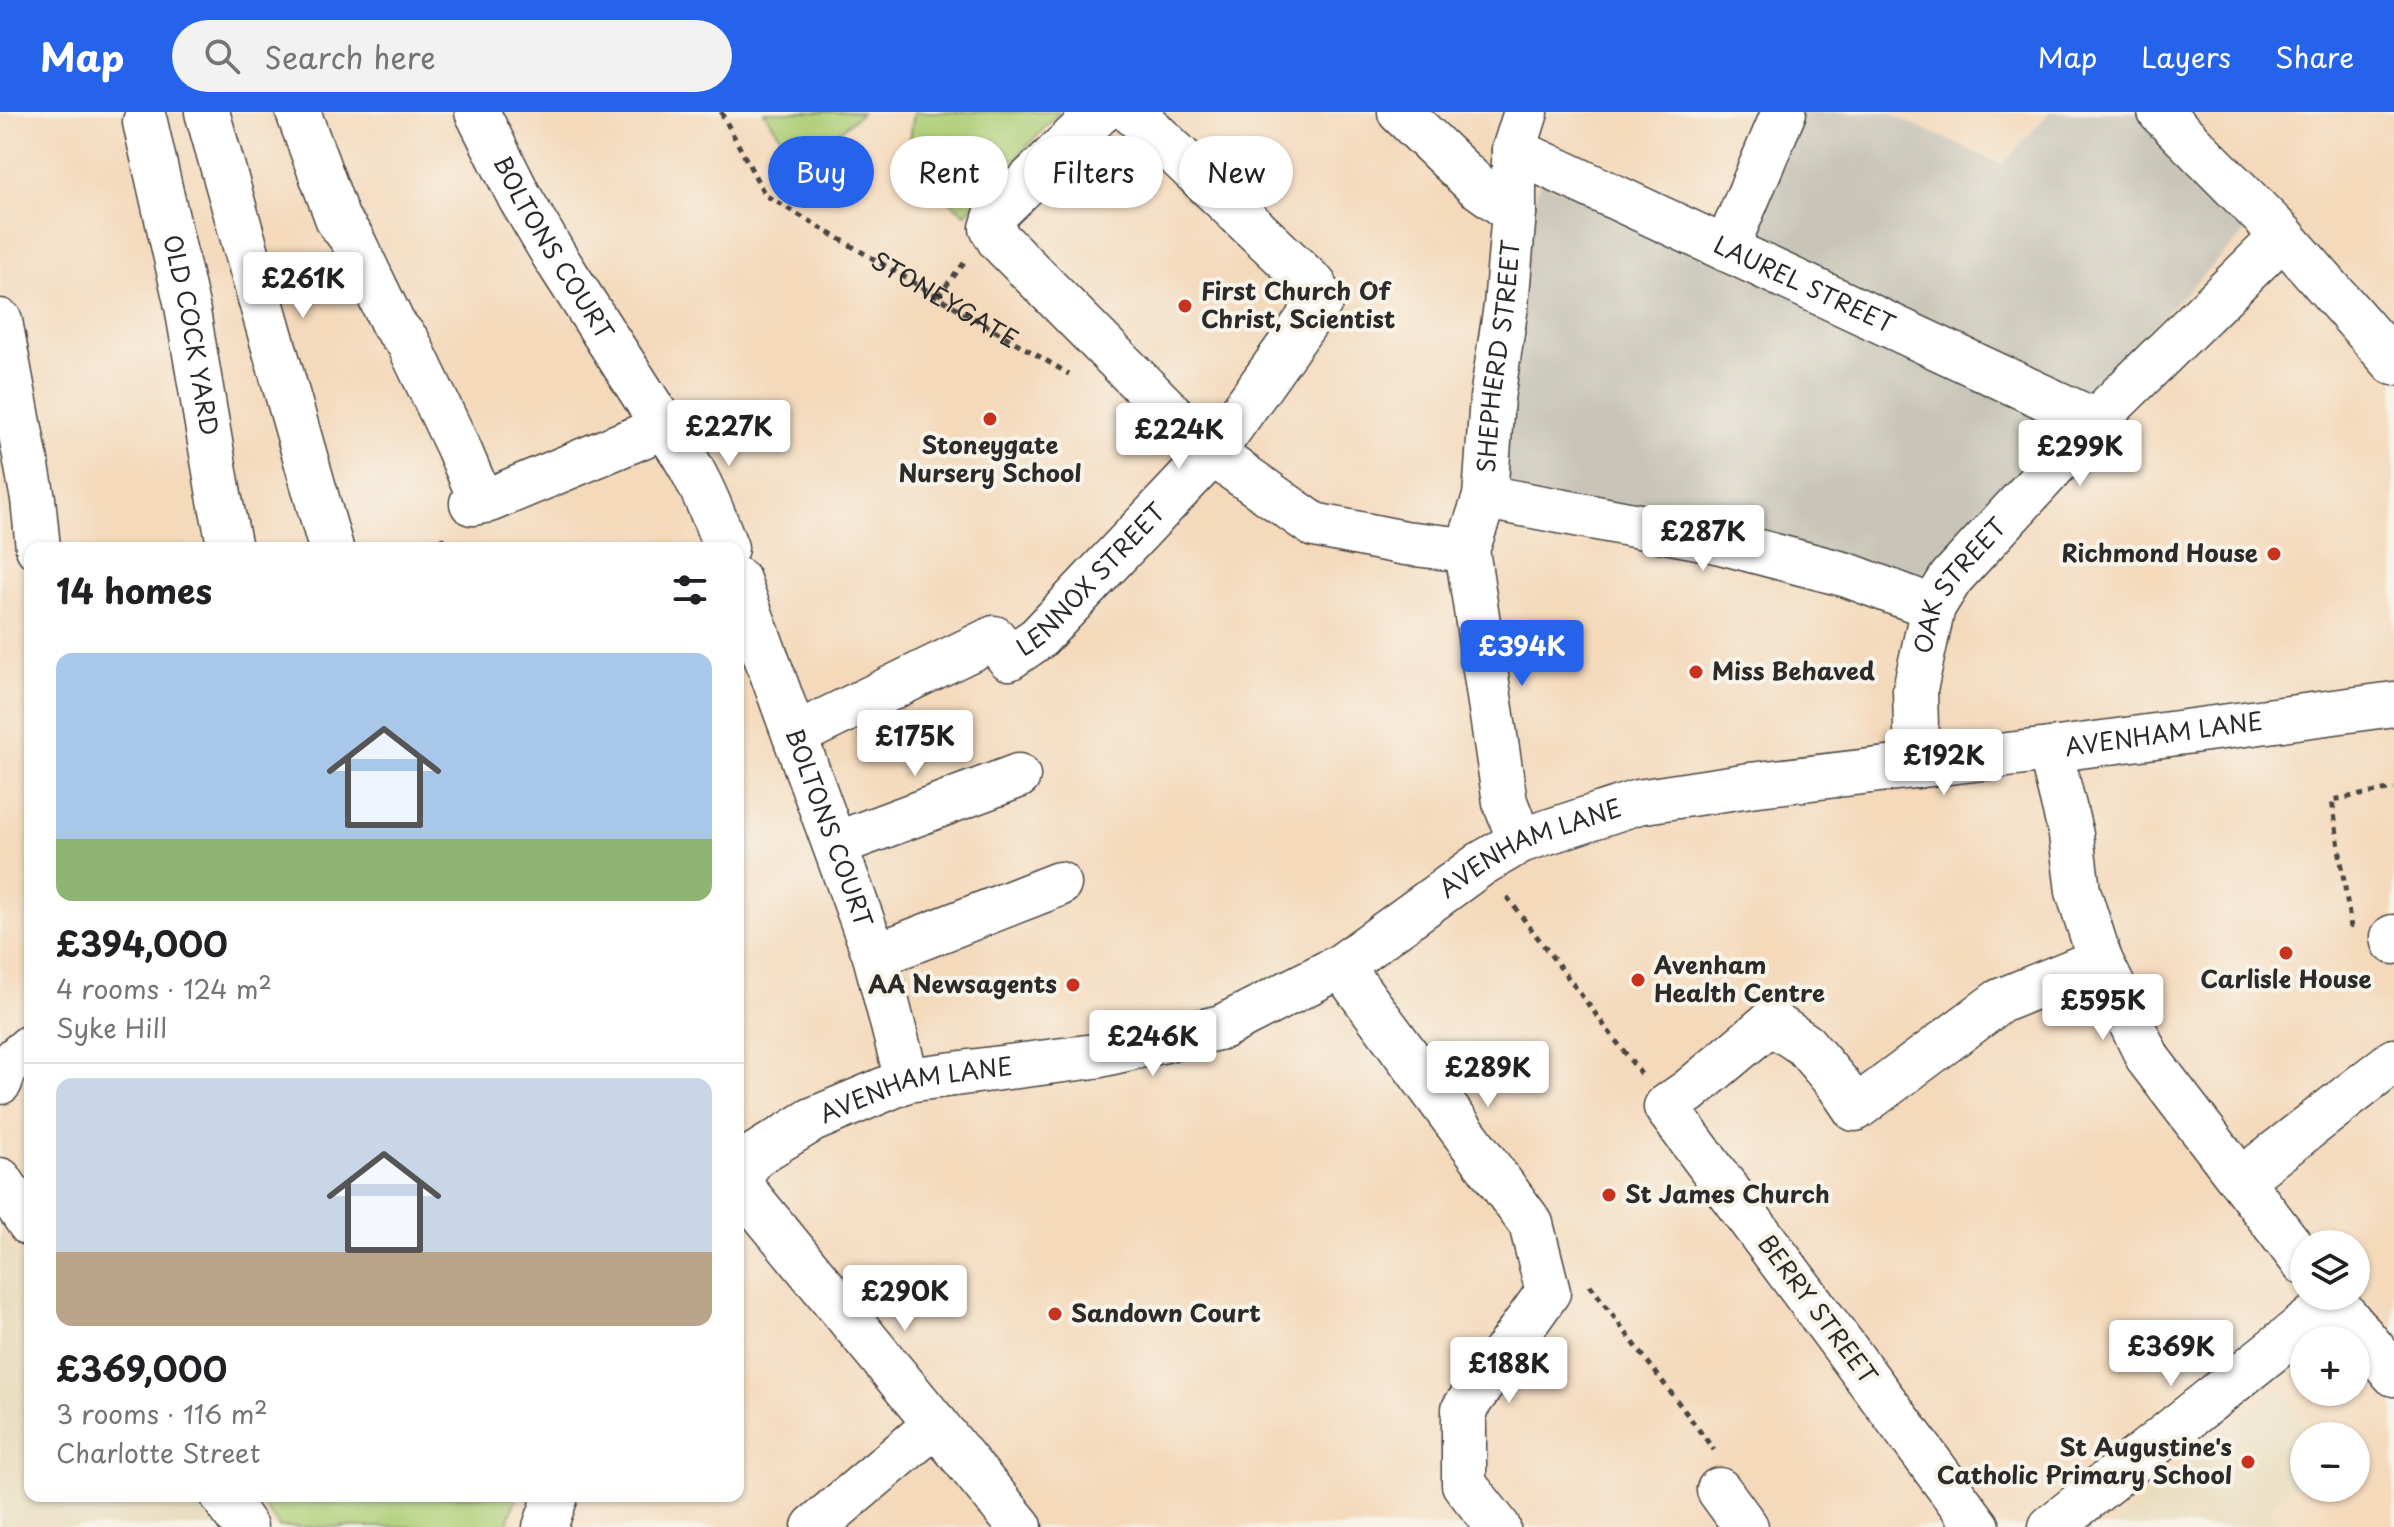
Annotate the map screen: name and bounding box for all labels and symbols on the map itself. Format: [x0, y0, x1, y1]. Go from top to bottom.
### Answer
street label: BOLTONS COURT [486, 149, 624, 347]
street label: LAUREL STREET [1708, 226, 1902, 341]
street label: OLD COCK YARD [155, 231, 229, 438]
street label: SHEPHERD STREET [1467, 238, 1528, 474]
street label: STONEYGATE [865, 242, 1025, 356]
pin: £261K [247, 252, 359, 320]
place label: First Church Of Christ, Scientist [1201, 272, 1395, 336]
marker: First Church Of Christ, Scientist [1176, 297, 1194, 315]
pin: £227K [673, 400, 785, 468]
pin: £224K [1123, 403, 1235, 471]
marker: Stoneygate Nursery School [981, 410, 999, 428]
pin: £299K [2024, 420, 2136, 488]
place label: Stoneygate Nursery School [898, 426, 1082, 490]
street label: LENNOX STREET [1008, 494, 1173, 664]
pin: £287K [1647, 505, 1759, 573]
street label: OAK STREET [1903, 509, 2014, 657]
place label: Richmond House [2061, 534, 2258, 570]
marker: Richmond House [2265, 545, 2283, 563]
pin: £394K [1466, 620, 1578, 688]
place label: Miss Behaved [1712, 652, 1875, 688]
marker: Miss Behaved [1687, 663, 1705, 681]
street label: AVENHAM LANE [2062, 702, 2265, 764]
pin: £175K [859, 710, 971, 778]
street label: BOLTONS COURT [778, 723, 883, 932]
pin: £192K [1888, 729, 2000, 797]
street label: AVENHAM LANE [1431, 789, 1626, 905]
marker: Carlisle House [2277, 944, 2295, 962]
place label: Avenham Health Centre [1653, 946, 1825, 1010]
place label: Carlisle House [2200, 960, 2372, 996]
place label: AA Newsagents [868, 965, 1057, 1001]
marker: Avenham Health Centre [1629, 971, 1647, 989]
pin: £595K [2047, 974, 2159, 1042]
marker: AA Newsagents [1064, 976, 1082, 994]
pin: £246K [1097, 1010, 1209, 1078]
pin: £289K [1432, 1041, 1544, 1109]
street label: AVENHAM LANE [813, 1047, 1015, 1131]
place label: St James Church [1625, 1175, 1830, 1211]
marker: St James Church [1600, 1186, 1618, 1204]
street label: BERRY STREET [1750, 1226, 1887, 1392]
pin: £290K [849, 1265, 961, 1333]
place label: Sandown Court [1071, 1294, 1261, 1330]
marker: Sandown Court [1046, 1305, 1064, 1323]
pin: £369K [2115, 1320, 2227, 1388]
pin: £188K [1453, 1337, 1565, 1405]
place label: St Augustine's Catholic Primary School [1937, 1428, 2232, 1492]
marker: St Augustine's Catholic Primary School [2239, 1453, 2257, 1471]

